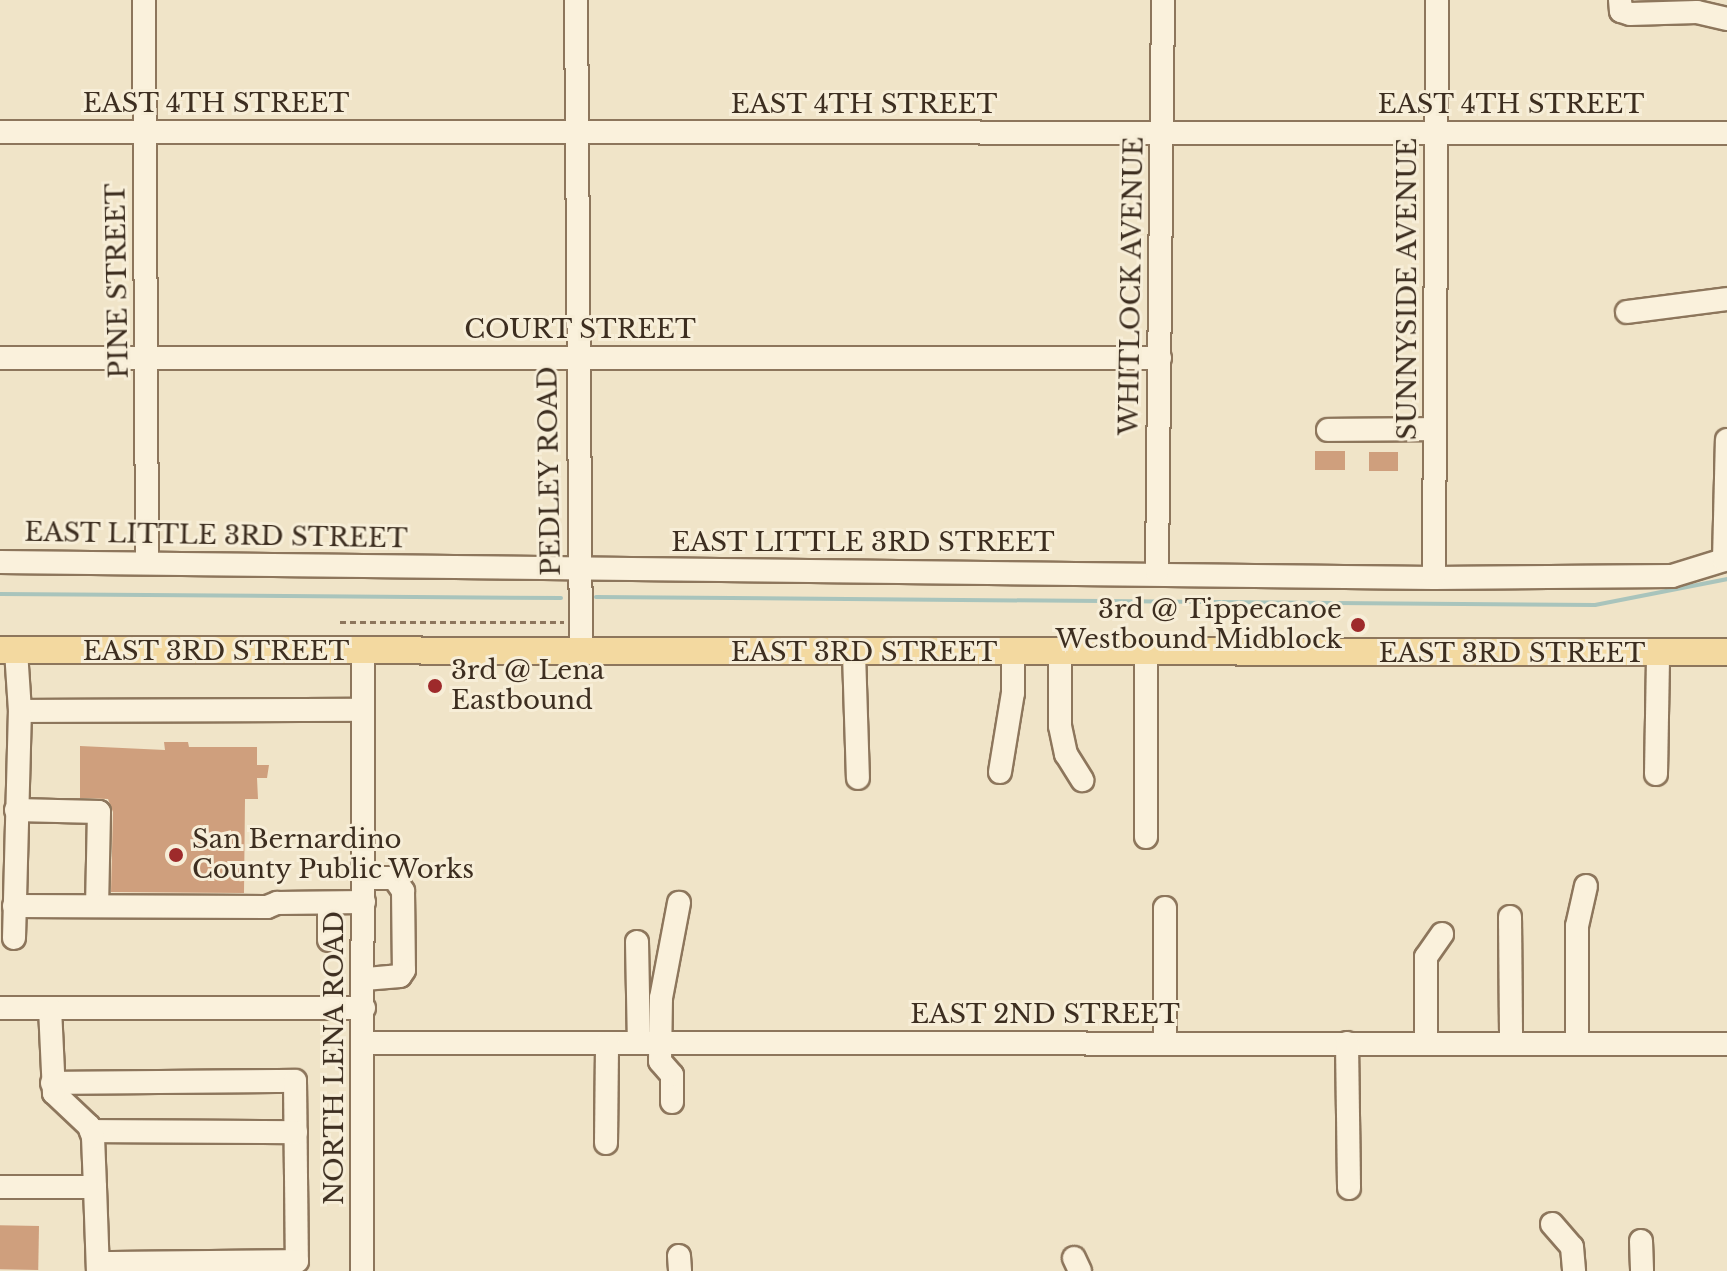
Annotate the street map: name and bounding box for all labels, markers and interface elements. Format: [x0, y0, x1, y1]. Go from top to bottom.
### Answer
street label: EAST 4TH STREET [82, 88, 350, 120]
street label: EAST 4TH STREET [730, 89, 998, 121]
street label: EAST 4TH STREET [1377, 89, 1645, 121]
street label: WHITLOCK AVENUE [1114, 136, 1150, 436]
street label: SUNNYSIDE AVENUE [1392, 137, 1424, 441]
street label: PINE STREET [101, 183, 135, 379]
street label: COURT STREET [464, 314, 696, 346]
street label: PEDLEY ROAD [533, 365, 567, 577]
street label: EAST LITTLE 3RD STREET [24, 517, 408, 555]
street label: EAST LITTLE 3RD STREET [671, 527, 1055, 559]
place label: 3rd @ Tippecanoe Westbound Midblock [1055, 594, 1342, 656]
marker: 3rd @ Tippecanoe Westbound Midblock [1349, 616, 1367, 634]
street label: EAST 3RD STREET [82, 636, 350, 668]
street label: EAST 3RD STREET [730, 637, 998, 669]
street label: EAST 3RD STREET [1378, 638, 1646, 670]
place label: 3rd @ Lena Eastbound [451, 655, 605, 716]
marker: 3rd @ Lena Eastbound [426, 677, 444, 695]
place label: San Bernardino County Public Works [192, 824, 476, 886]
marker: San Bernardino County Public Works [167, 846, 185, 864]
street label: NORTH LENA ROAD [319, 911, 351, 1205]
street label: EAST 2ND STREET [910, 999, 1180, 1031]

